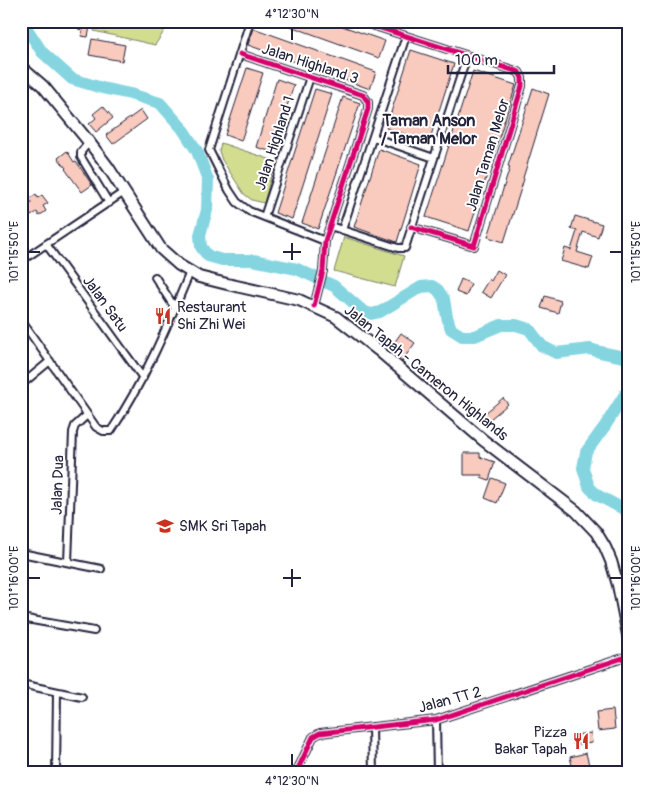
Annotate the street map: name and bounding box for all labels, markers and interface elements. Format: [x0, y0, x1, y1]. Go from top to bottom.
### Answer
text: 4°12'30"N [265, 7, 319, 22]
street label: Jalan Highland 3 [259, 39, 361, 89]
scale bar [448, 42, 554, 74]
text: 100 m [455, 51, 498, 70]
street label: Jalan Highland 1 [251, 93, 299, 193]
street label: Jalan Taman Melor [462, 96, 514, 214]
district label: Taman Anson / Taman Melor [381, 111, 477, 149]
text: 101°15'50"E [7, 221, 22, 283]
text: 101°15'50"E [629, 221, 644, 283]
street label: Jalan Satu [78, 272, 132, 336]
place label: Restaurant Shi Zhi Wei [177, 298, 247, 334]
street label: Jalan Tapah - Cameron Highlands [340, 301, 512, 445]
restaurant icon: Restaurant Shi Zhi Wei [153, 306, 173, 326]
street label: Jalan Dua [47, 455, 69, 515]
school or university icon: SMK Sri Tapah [155, 516, 175, 536]
place label: SMK Sri Tapah [179, 517, 266, 536]
text: 101°16'00"E [7, 546, 22, 610]
text: 101°16'00"E [629, 546, 644, 610]
street label: Jalan TT 2 [416, 683, 484, 717]
place label: Pizza Bakar Tapah [494, 723, 567, 759]
restaurant icon: Pizza Bakar Tapah [571, 731, 591, 751]
text: 4°12'30"N [265, 774, 319, 789]

